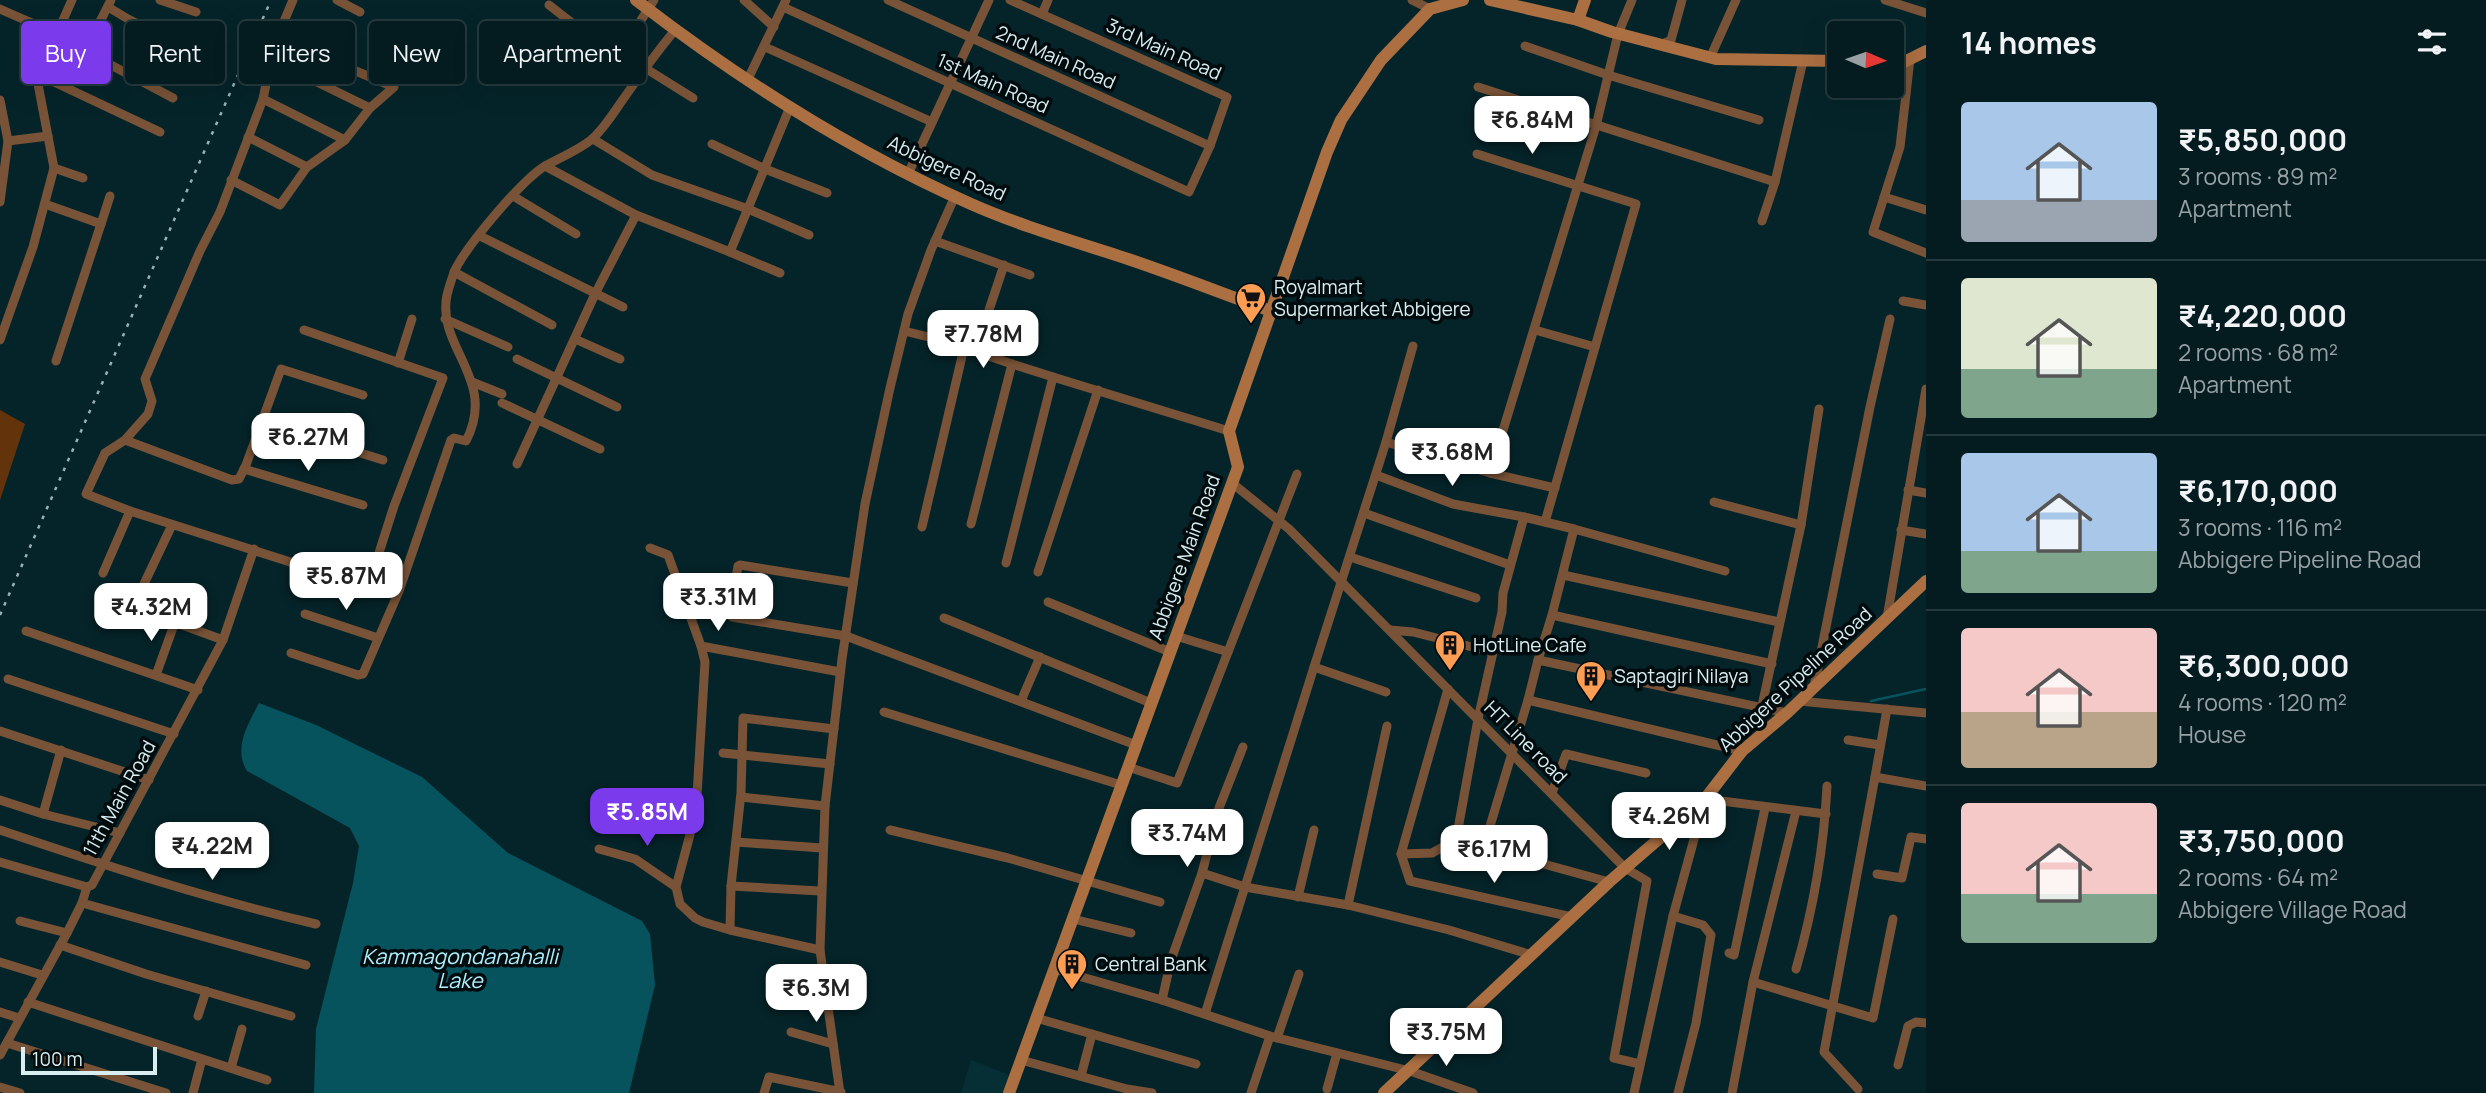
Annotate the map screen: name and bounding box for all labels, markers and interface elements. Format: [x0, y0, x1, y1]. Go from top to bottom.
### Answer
street label: 3rd Main Road [1102, 12, 1226, 86]
street label: 2nd Main Road [992, 19, 1120, 95]
chip: Buy [21, 21, 111, 84]
chip: Rent [125, 21, 225, 84]
chip: Filters [239, 21, 355, 84]
chip: New [369, 21, 465, 84]
chip: Apartment [479, 21, 646, 84]
north arrow [1827, 21, 1904, 98]
map controls [1827, 21, 1904, 98]
text: 14 homes [1961, 22, 2097, 63]
icon: filters [2413, 23, 2451, 61]
street label: 1st Main Road [933, 47, 1053, 119]
pin: ₹6.84M [1475, 96, 1589, 156]
text: ₹6.84M [1490, 103, 1574, 135]
text: ₹5,850,000 [2178, 119, 2347, 160]
street label: Abbigere Road [884, 129, 1010, 207]
icon: home [2017, 130, 2101, 214]
text: 3 rooms · 89 m² [2178, 160, 2338, 192]
text: Apartment [2178, 192, 2292, 224]
place label: Royalmart Supermarket Abbigere [1274, 274, 1471, 322]
supermarket icon: Royalmart Supermarket Abbigere [1234, 281, 1268, 325]
text: ₹4,220,000 [2178, 295, 2347, 336]
icon: home [2017, 306, 2101, 390]
pin: ₹7.78M [926, 310, 1040, 370]
text: ₹7.78M [943, 317, 1023, 349]
text: 2 rooms · 68 m² [2178, 336, 2338, 368]
text: Apartment [2178, 368, 2292, 400]
pin: ₹6.27M [251, 414, 365, 473]
text: ₹6.27M [267, 420, 349, 452]
pin: ₹3.68M [1395, 428, 1509, 488]
text: ₹3.68M [1411, 435, 1493, 467]
text: ₹6,170,000 [2178, 470, 2338, 511]
street label: Abbigere Main Road [1142, 471, 1226, 643]
icon: home [2017, 481, 2101, 565]
text: 3 rooms · 116 m² [2178, 511, 2342, 543]
text: Abbigere Pipeline Road [2178, 543, 2422, 575]
pin: ₹5.87M [289, 552, 403, 612]
text: ₹5.87M [306, 559, 386, 591]
pin: ₹3.31M [661, 574, 775, 633]
text: ₹3.31M [679, 580, 757, 612]
pin: ₹4.32M [94, 584, 208, 643]
text: ₹4.32M [110, 590, 192, 622]
street label: Abbigere Pipeline Road [1713, 601, 1877, 757]
building icon: HotLine Cafe [1433, 628, 1467, 672]
place label: HotLine Cafe [1473, 632, 1587, 658]
text: ₹6,300,000 [2178, 645, 2350, 686]
icon: home [2017, 656, 2101, 740]
building icon: Saptagiri Nilaya [1574, 659, 1608, 703]
place label: Saptagiri Nilaya [1614, 663, 1749, 689]
text: 4 rooms · 120 m² [2178, 686, 2347, 718]
street label: HT Line road [1479, 695, 1573, 789]
text: House [2178, 718, 2247, 750]
street label: 11th Main Road [76, 735, 162, 861]
pin: ₹5.85M [590, 788, 704, 848]
pin: ₹4.26M [1612, 792, 1726, 852]
text: ₹5.85M [606, 795, 688, 827]
text: ₹4.26M [1628, 799, 1710, 831]
pin: ₹3.74M [1130, 810, 1244, 869]
text: ₹3.74M [1147, 816, 1227, 848]
text: ₹3,750,000 [2178, 820, 2345, 861]
pin: ₹4.22M [155, 822, 269, 882]
pin: ₹6.17M [1437, 826, 1551, 885]
text: ₹4.22M [171, 829, 253, 861]
icon: home [2017, 831, 2101, 915]
text: ₹6.17M [1457, 832, 1531, 864]
text: 2 rooms · 64 m² [2178, 861, 2338, 893]
text: Abbigere Village Road [2178, 893, 2407, 925]
water label: Kammagondanahalli Lake [362, 942, 561, 994]
building icon: Central Bank [1055, 947, 1089, 991]
place label: Central Bank [1095, 951, 1207, 977]
pin: ₹6.3M [767, 964, 865, 1024]
text: ₹6.3M [782, 971, 850, 1003]
pin: ₹3.75M [1389, 1009, 1503, 1068]
text: ₹3.75M [1406, 1015, 1486, 1047]
scale bar [21, 1044, 158, 1076]
text: 100 m [32, 1046, 83, 1072]

